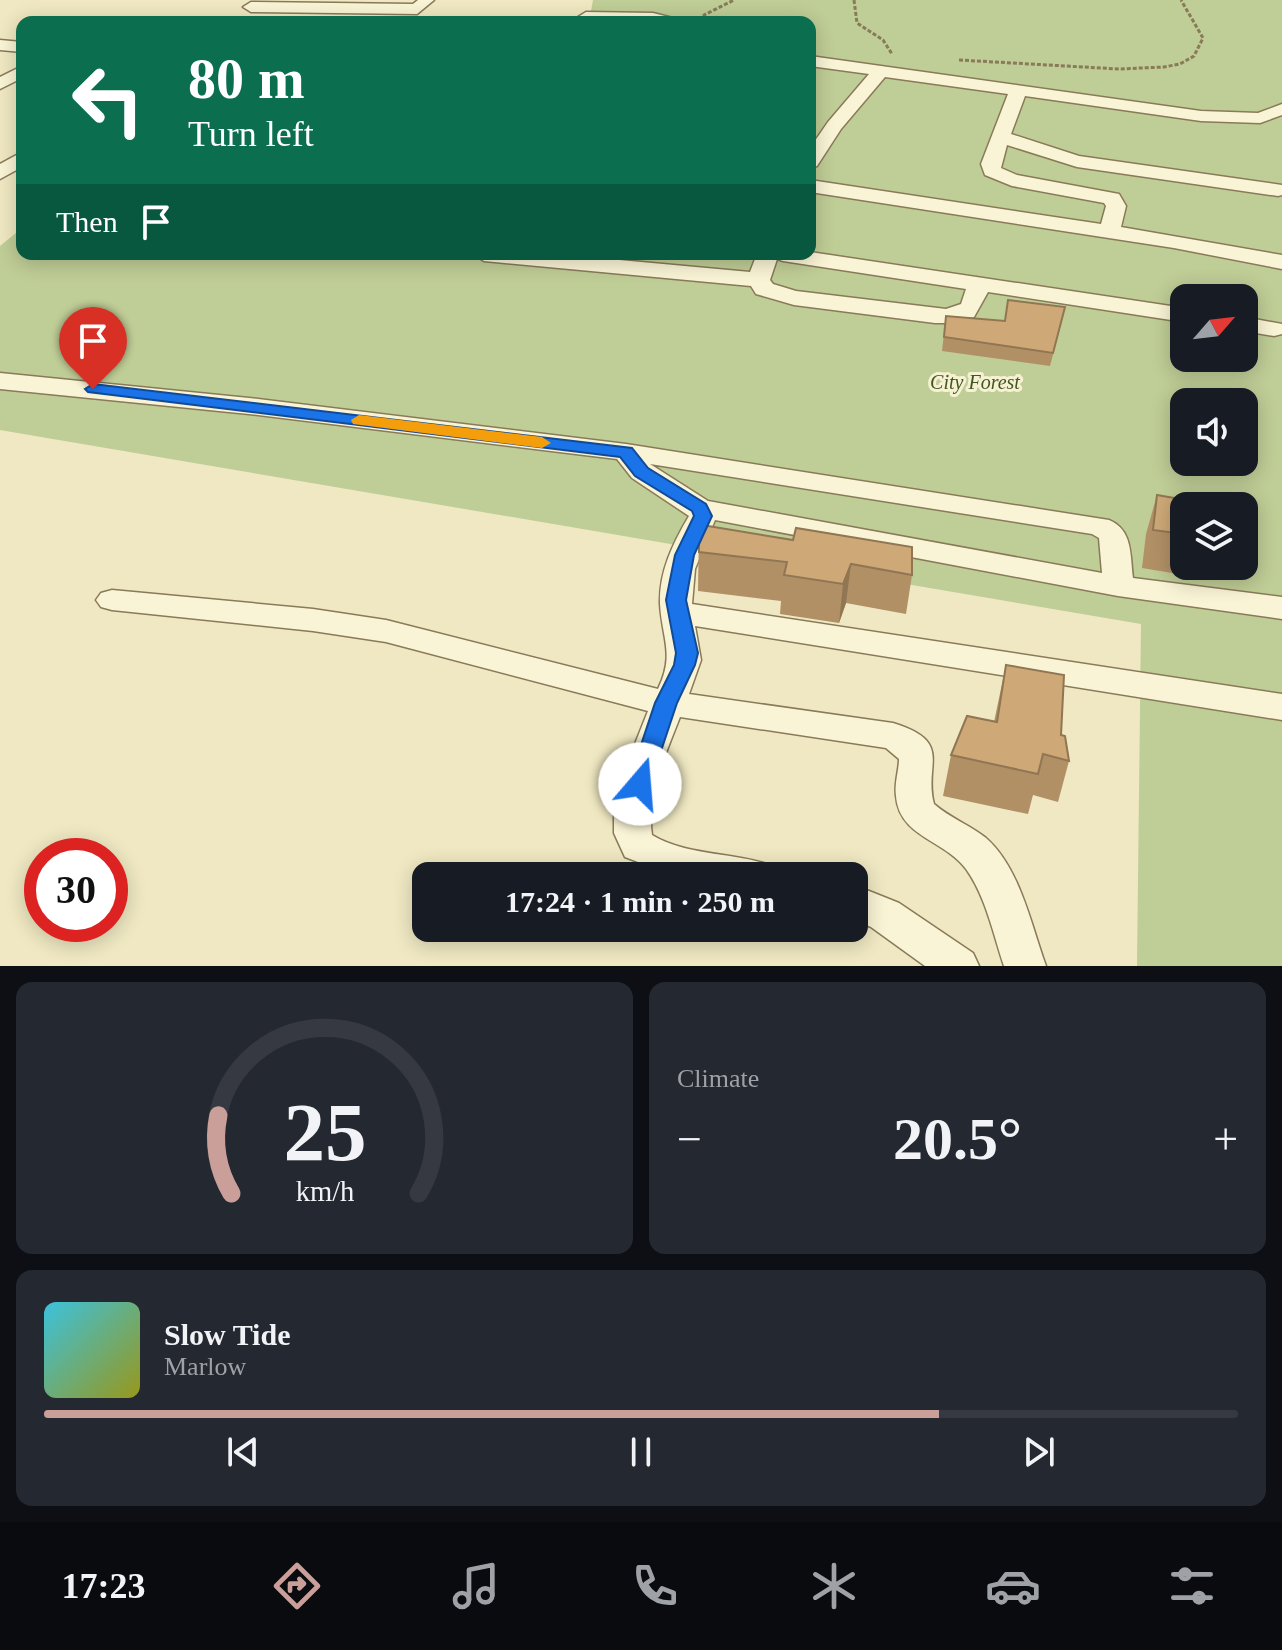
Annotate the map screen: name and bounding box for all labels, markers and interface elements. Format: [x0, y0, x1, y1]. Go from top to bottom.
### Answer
icon: left [56, 48, 160, 152]
text: 80 m [188, 48, 305, 110]
text: Turn left [188, 114, 314, 154]
icon: arrive [134, 200, 178, 244]
text: Then [56, 205, 118, 238]
north arrow [1170, 284, 1258, 372]
map controls [1170, 284, 1258, 580]
pin [59, 307, 127, 389]
icon: arrive [71, 319, 115, 363]
park label: City Forest [930, 371, 1020, 394]
button: sound [1170, 388, 1258, 476]
button: layers [1170, 492, 1258, 580]
position arrow [598, 742, 682, 826]
speed limit sign: 30 [24, 838, 128, 942]
text: 17:24 · 1 min · 250 m [505, 885, 775, 918]
text: Climate [677, 1064, 759, 1093]
text: 25 [283, 1086, 366, 1178]
text: 20.5° [893, 1106, 1022, 1172]
text: − [677, 1115, 702, 1164]
text: + [1213, 1115, 1238, 1164]
text: km/h [295, 1176, 354, 1207]
text: Slow Tide [164, 1318, 290, 1351]
text: Marlow [164, 1352, 246, 1381]
icon: previous [221, 1430, 265, 1474]
icon: pause [619, 1430, 663, 1474]
icon: next [1017, 1430, 1061, 1474]
icon: directions [269, 1558, 325, 1614]
icon: music [448, 1558, 504, 1614]
icon: phone [627, 1558, 683, 1614]
icon: climate [806, 1558, 862, 1614]
icon: car [985, 1558, 1041, 1614]
icon: filters [1164, 1558, 1220, 1614]
text: 17:23 [62, 1566, 146, 1606]

